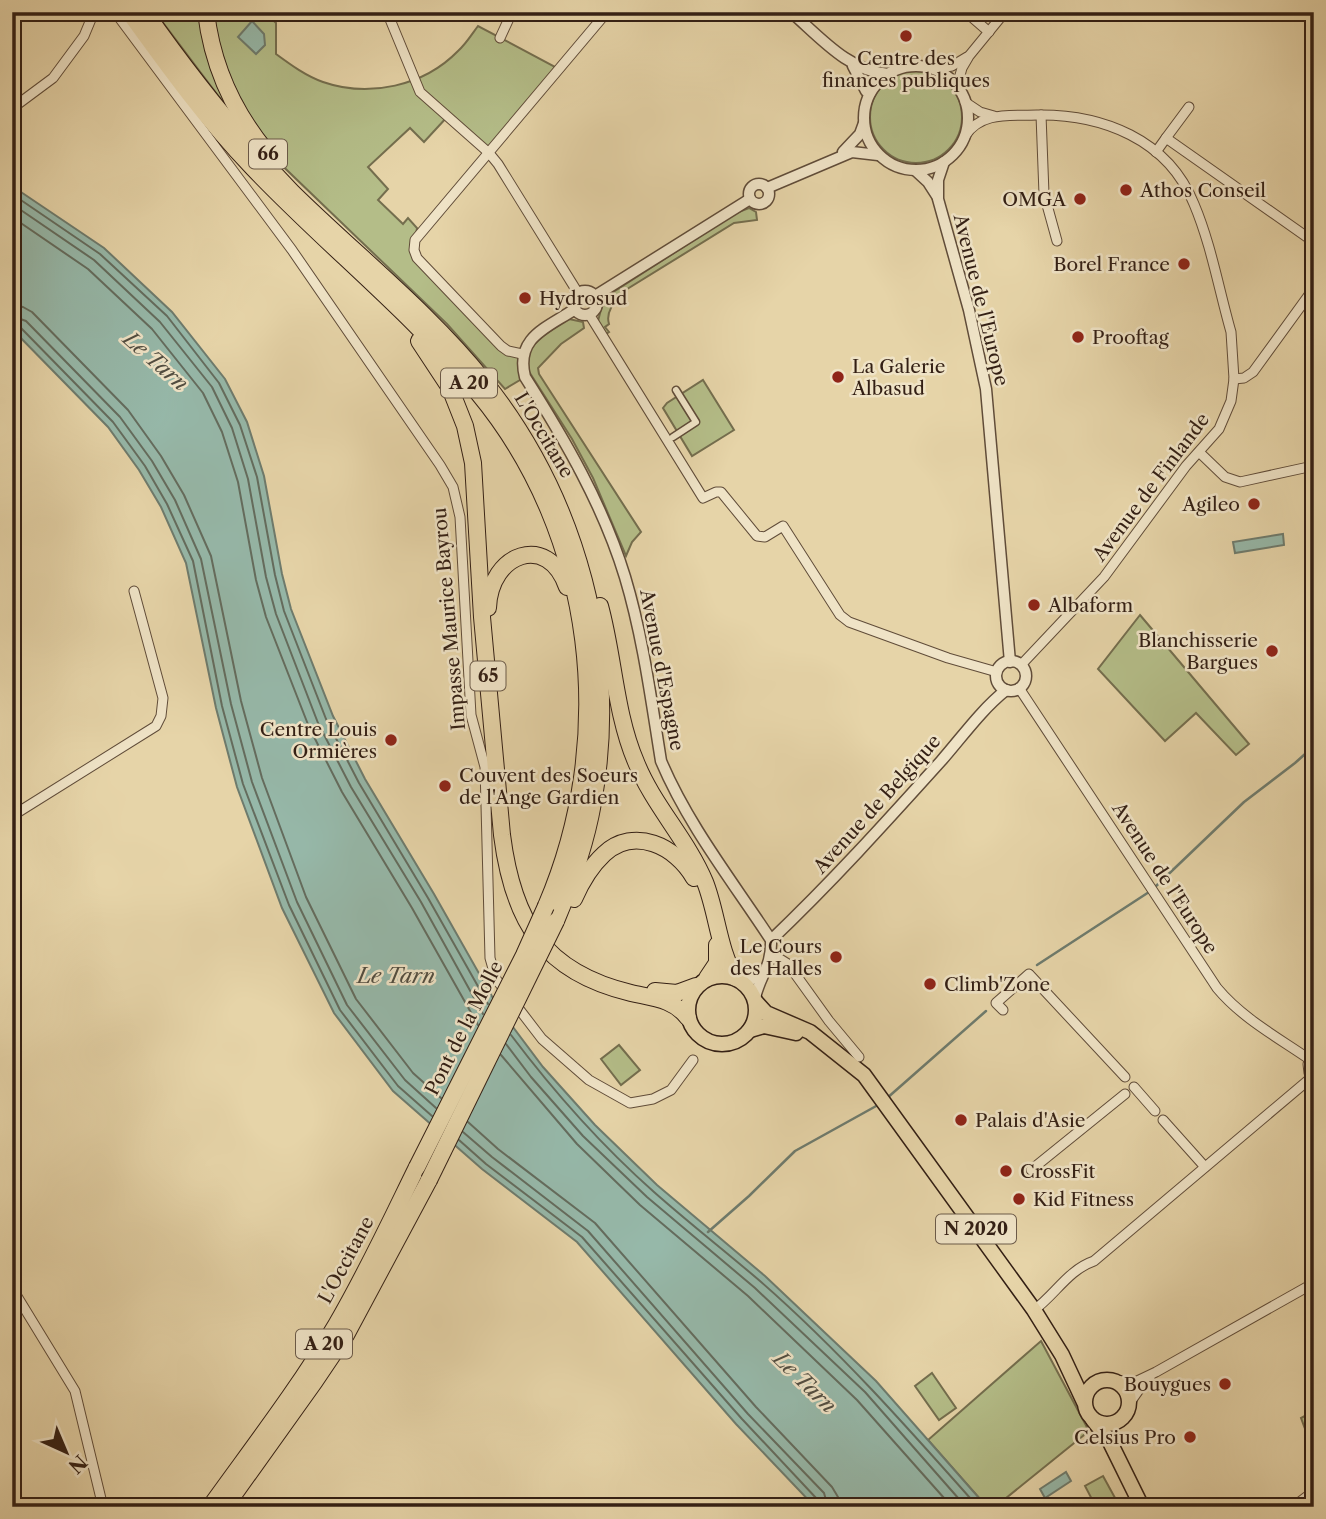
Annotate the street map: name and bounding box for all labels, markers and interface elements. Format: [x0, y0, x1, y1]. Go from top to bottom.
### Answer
marker: Centre des finances publiques [898, 28, 914, 44]
place label: Centre des finances publiques [822, 47, 990, 92]
road number: 66 [249, 140, 287, 168]
place label: Athos Conseil [1139, 179, 1266, 202]
marker: Athos Conseil [1118, 182, 1134, 198]
place label: OMGA [1002, 188, 1067, 211]
marker: OMGA [1072, 191, 1088, 207]
street label: Avenue de l'Europe [948, 211, 1013, 388]
place label: Borel France [1053, 253, 1170, 276]
marker: Borel France [1176, 256, 1192, 272]
place label: Hydrosud [539, 287, 628, 310]
marker: Hydrosud [517, 290, 533, 306]
water label: Le Tarn [117, 325, 193, 396]
place label: Prooftag [1092, 326, 1170, 349]
marker: Prooftag [1070, 329, 1086, 345]
place label: La Galerie Albasud [851, 355, 945, 400]
road number: A 20 [441, 368, 497, 398]
marker: La Galerie Albasud [830, 369, 846, 385]
street label: L'Occitane [509, 388, 579, 482]
street label: Avenue de Finlande [1087, 408, 1214, 566]
place label: Agileo [1181, 493, 1240, 516]
marker: Agileo [1246, 496, 1262, 512]
street label: Impasse Maurice Bayrou [428, 506, 470, 731]
street label: Avenue d'Espagne [635, 586, 689, 753]
place label: Albaform [1047, 594, 1133, 617]
marker: Albaform [1026, 597, 1042, 613]
place label: Blanchisserie Bargues [1138, 629, 1258, 674]
marker: Blanchisserie Bargues [1264, 643, 1280, 659]
road number: 65 [470, 662, 505, 690]
place label: Centre Louis Ormières [260, 718, 377, 763]
street label: Avenue de Belgique [808, 730, 945, 879]
marker: Centre Louis Ormières [383, 732, 399, 748]
place label: Couvent des Soeurs de l'Ange Gardien [459, 764, 638, 809]
marker: Couvent des Soeurs de l'Ange Gardien [437, 778, 453, 794]
street label: Avenue de l'Europe [1107, 797, 1223, 958]
place label: Le Cours des Halles [730, 935, 822, 980]
marker: Le Cours des Halles [828, 949, 844, 965]
street label: Pont de la Molle [420, 957, 508, 1099]
water label: Le Tarn [355, 963, 435, 988]
place label: Climb'Zone [944, 973, 1050, 996]
marker: Climb'Zone [922, 976, 938, 992]
place label: Palais d'Asie [975, 1109, 1085, 1132]
marker: Palais d'Asie [953, 1112, 969, 1128]
place label: CrossFit [1020, 1160, 1095, 1183]
marker: CrossFit [998, 1163, 1014, 1179]
place label: Kid Fitness [1033, 1188, 1134, 1211]
marker: Kid Fitness [1011, 1191, 1027, 1207]
street label: L'Occitane [313, 1212, 379, 1308]
road number: N 2020 [936, 1214, 1016, 1244]
road number: A 20 [296, 1330, 352, 1358]
water label: Le Tarn [767, 1345, 842, 1418]
place label: Bouygues [1124, 1373, 1211, 1396]
marker: Bouygues [1217, 1376, 1233, 1392]
north arrow [32, 1418, 102, 1488]
place label: Celsius Pro [1074, 1426, 1176, 1449]
marker: Celsius Pro [1182, 1429, 1198, 1445]
text: N [64, 1450, 91, 1478]

